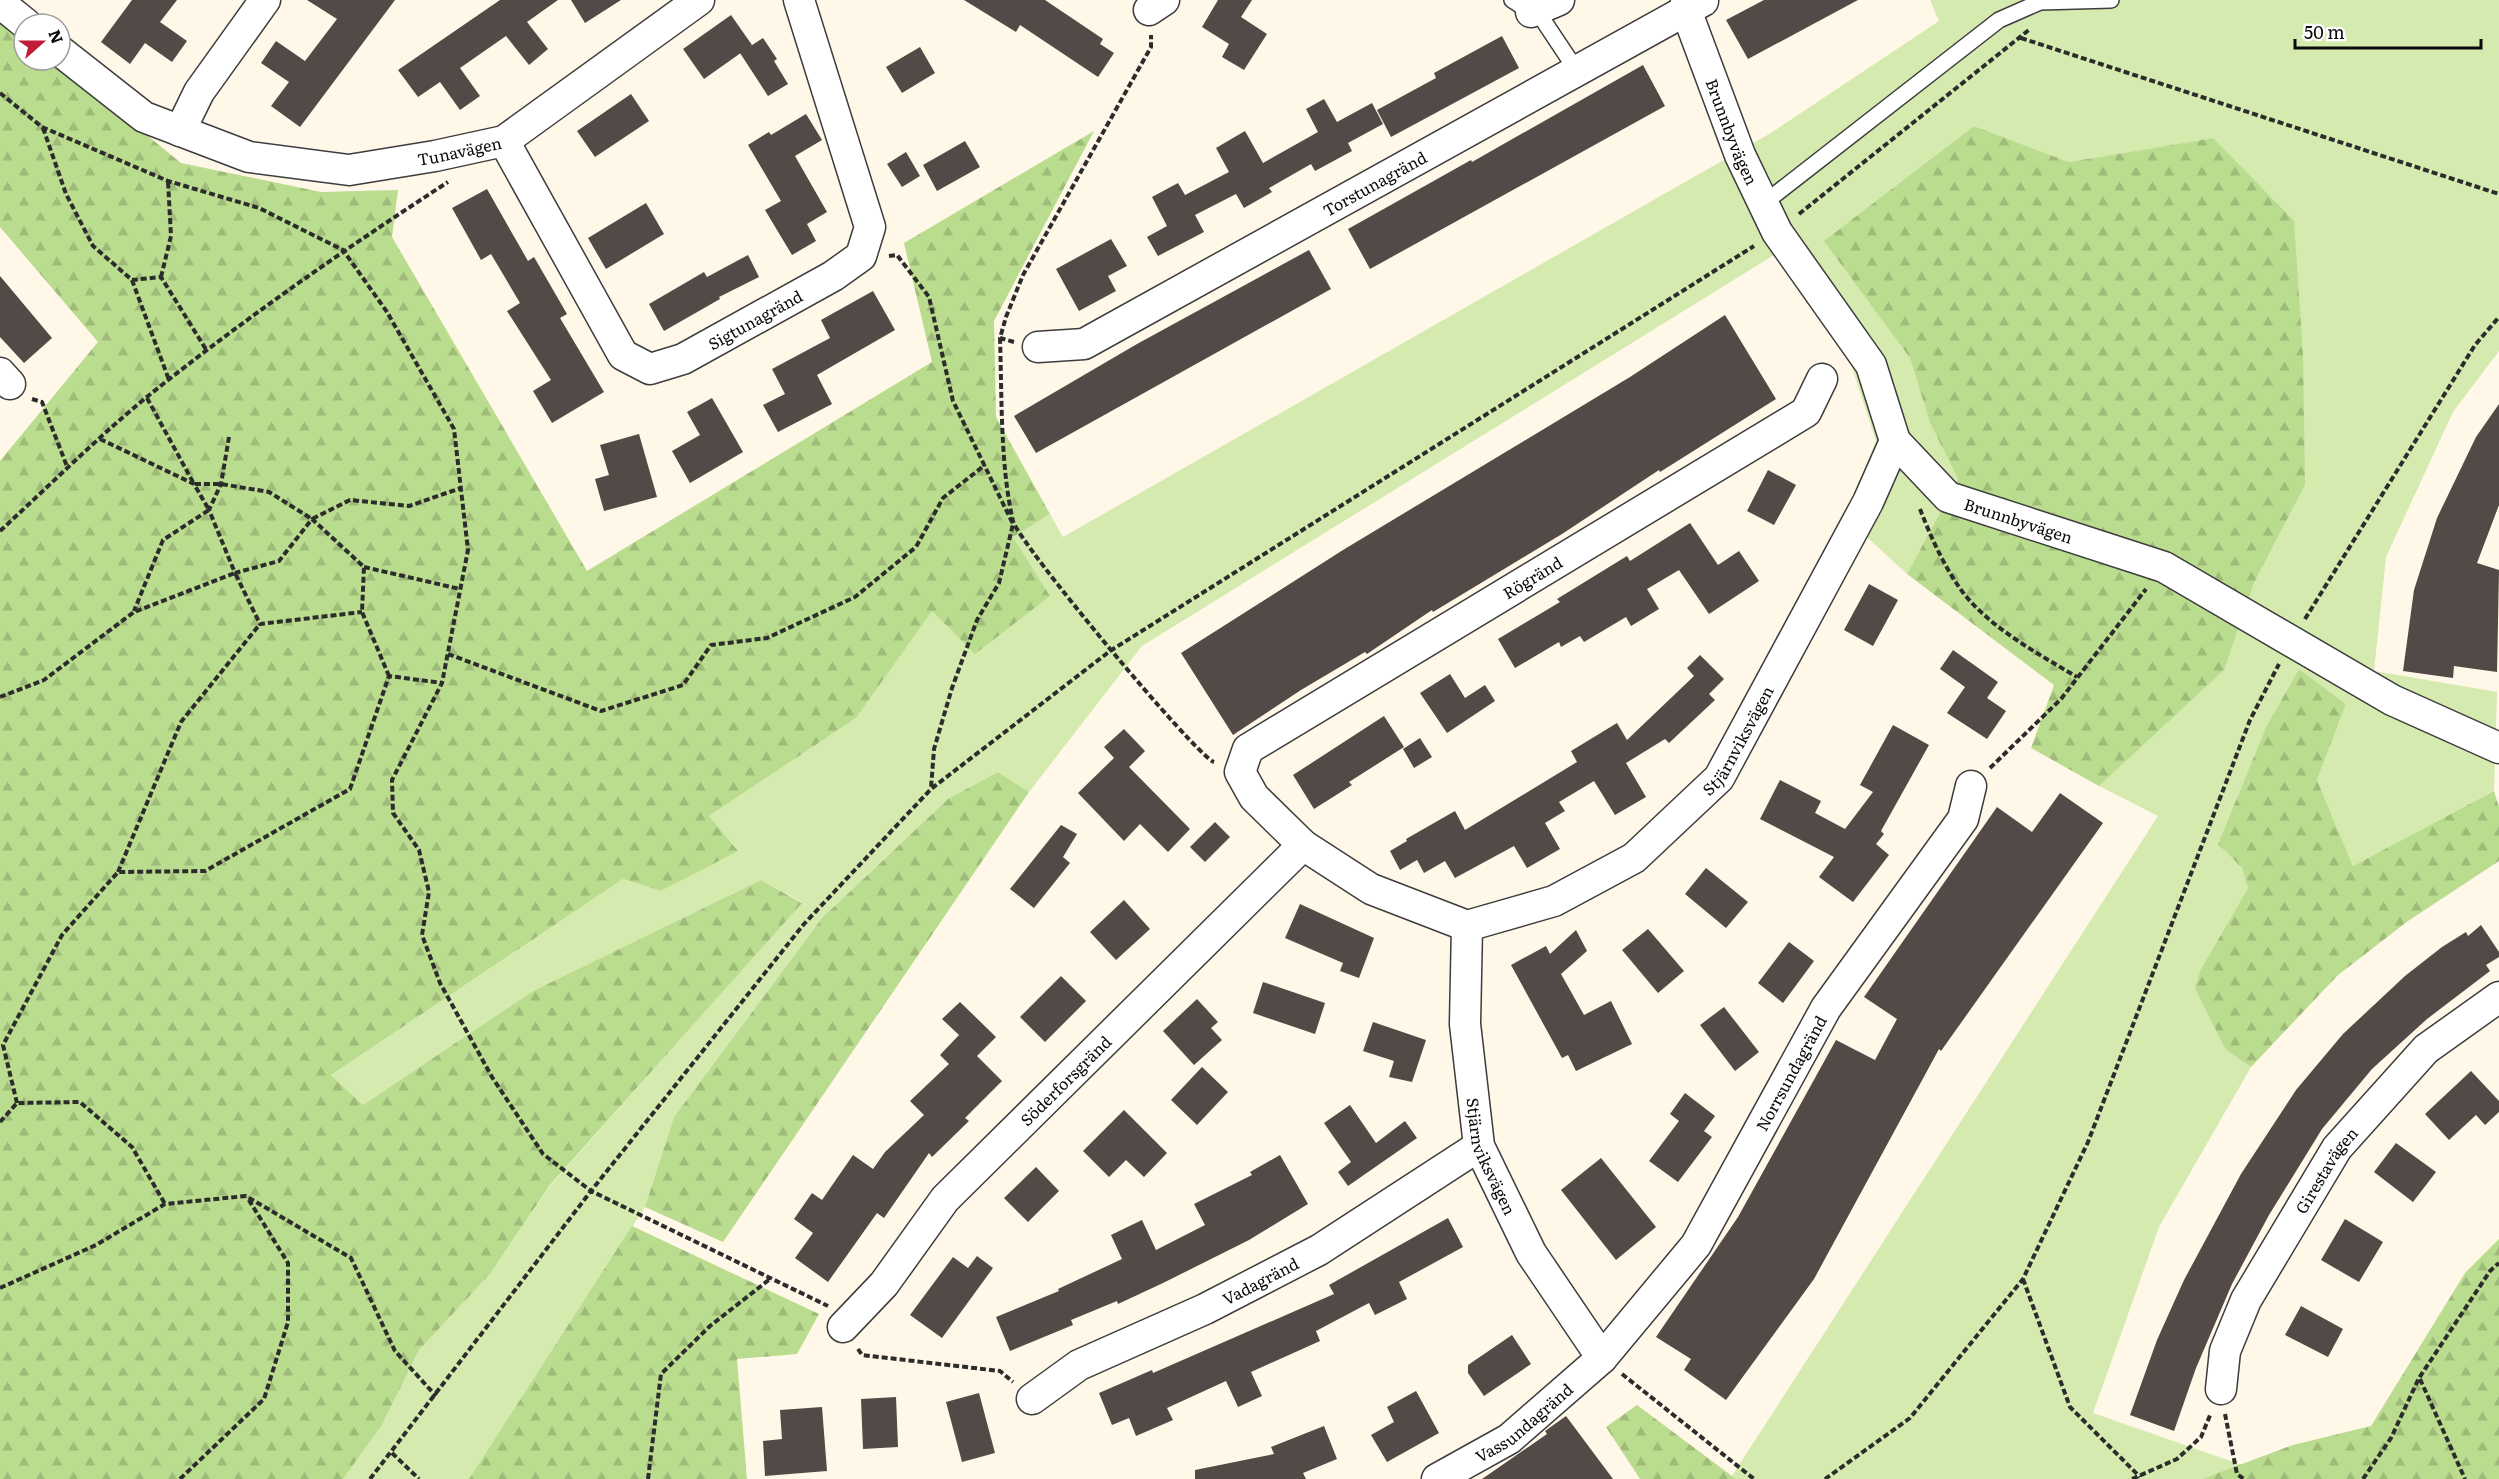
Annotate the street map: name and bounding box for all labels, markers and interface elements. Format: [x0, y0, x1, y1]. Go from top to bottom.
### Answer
north arrow [12, 12, 72, 72]
scale bar [2295, 12, 2481, 50]
text: 50 m [2304, 18, 2345, 45]
text: N [43, 26, 71, 47]
street label: Brunnbyvägen [1700, 75, 1765, 189]
street label: Tunavägen [415, 130, 504, 171]
street label: Torstunagränd [1318, 145, 1431, 222]
street label: Sigtunagränd [703, 283, 807, 355]
street label: Brunnbyvägen [1961, 491, 2076, 549]
street label: Rögränd [1498, 550, 1567, 604]
street label: Stjärnviksvägen [1696, 681, 1779, 800]
street label: Norrsundagränd [1749, 1011, 1832, 1135]
street label: Söderforsgränd [1014, 1029, 1116, 1131]
street label: Stjärnviksvägen [1462, 1096, 1523, 1219]
street label: Girestavägen [2289, 1121, 2363, 1218]
street label: Vadagränd [1218, 1251, 1303, 1310]
street label: Vassundagränd [1471, 1377, 1578, 1468]

